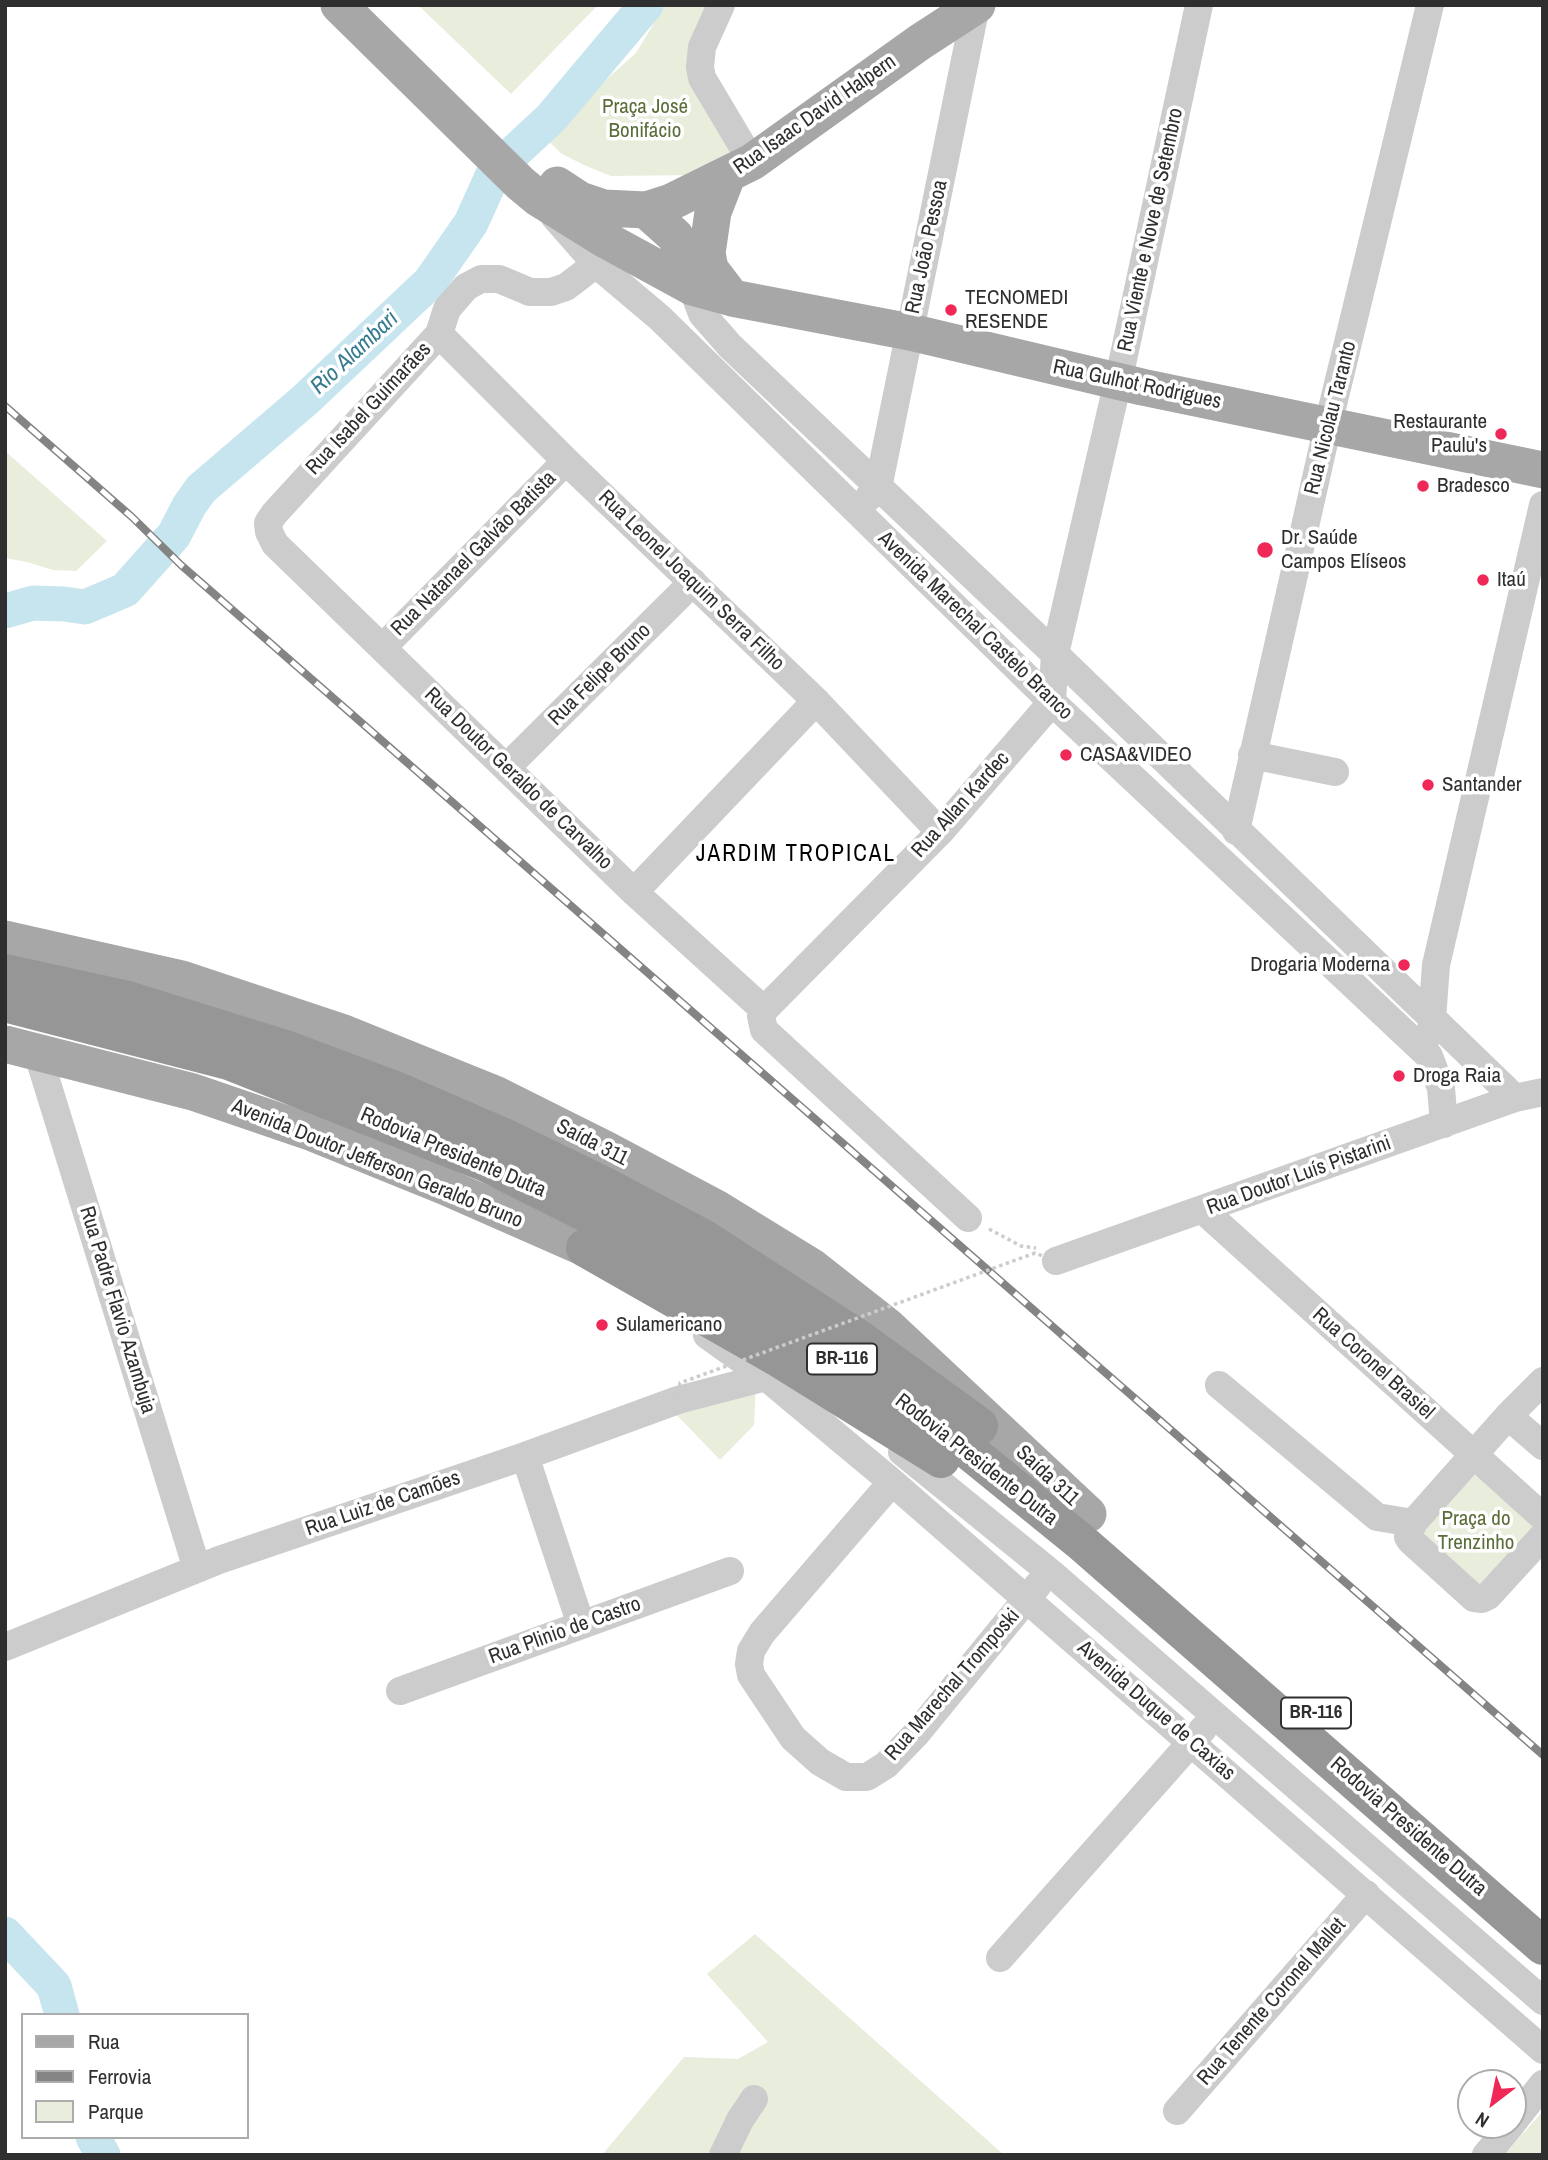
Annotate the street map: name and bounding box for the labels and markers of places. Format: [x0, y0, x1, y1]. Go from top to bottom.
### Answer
place label: TECNOMEDI RESENDE [965, 285, 1068, 335]
marker: TECNOMEDI RESENDE [943, 302, 959, 318]
place label: Restaurante Paulu's [1393, 409, 1487, 459]
marker: Restaurante Paulu's [1493, 426, 1509, 442]
place label: Bradesco [1437, 473, 1510, 499]
marker: Bradesco [1415, 478, 1431, 494]
place label: Dr. Saúde Campos Elíseos [1281, 525, 1406, 575]
marker: Dr. Saúde Campos Elíseos [1255, 540, 1275, 560]
place label: Itaú [1497, 567, 1526, 593]
marker: Itaú [1475, 572, 1491, 588]
place label: CASA&VIDEO [1080, 742, 1192, 768]
marker: CASA&VIDEO [1058, 747, 1074, 763]
place label: Santander [1442, 772, 1521, 798]
marker: Santander [1420, 777, 1436, 793]
place label: Drogaria Moderna [1250, 952, 1390, 978]
marker: Drogaria Moderna [1396, 957, 1412, 973]
place label: Droga Raia [1413, 1063, 1501, 1089]
marker: Droga Raia [1391, 1068, 1407, 1084]
place label: Sulamericano [616, 1312, 722, 1338]
marker: Sulamericano [594, 1317, 610, 1333]

